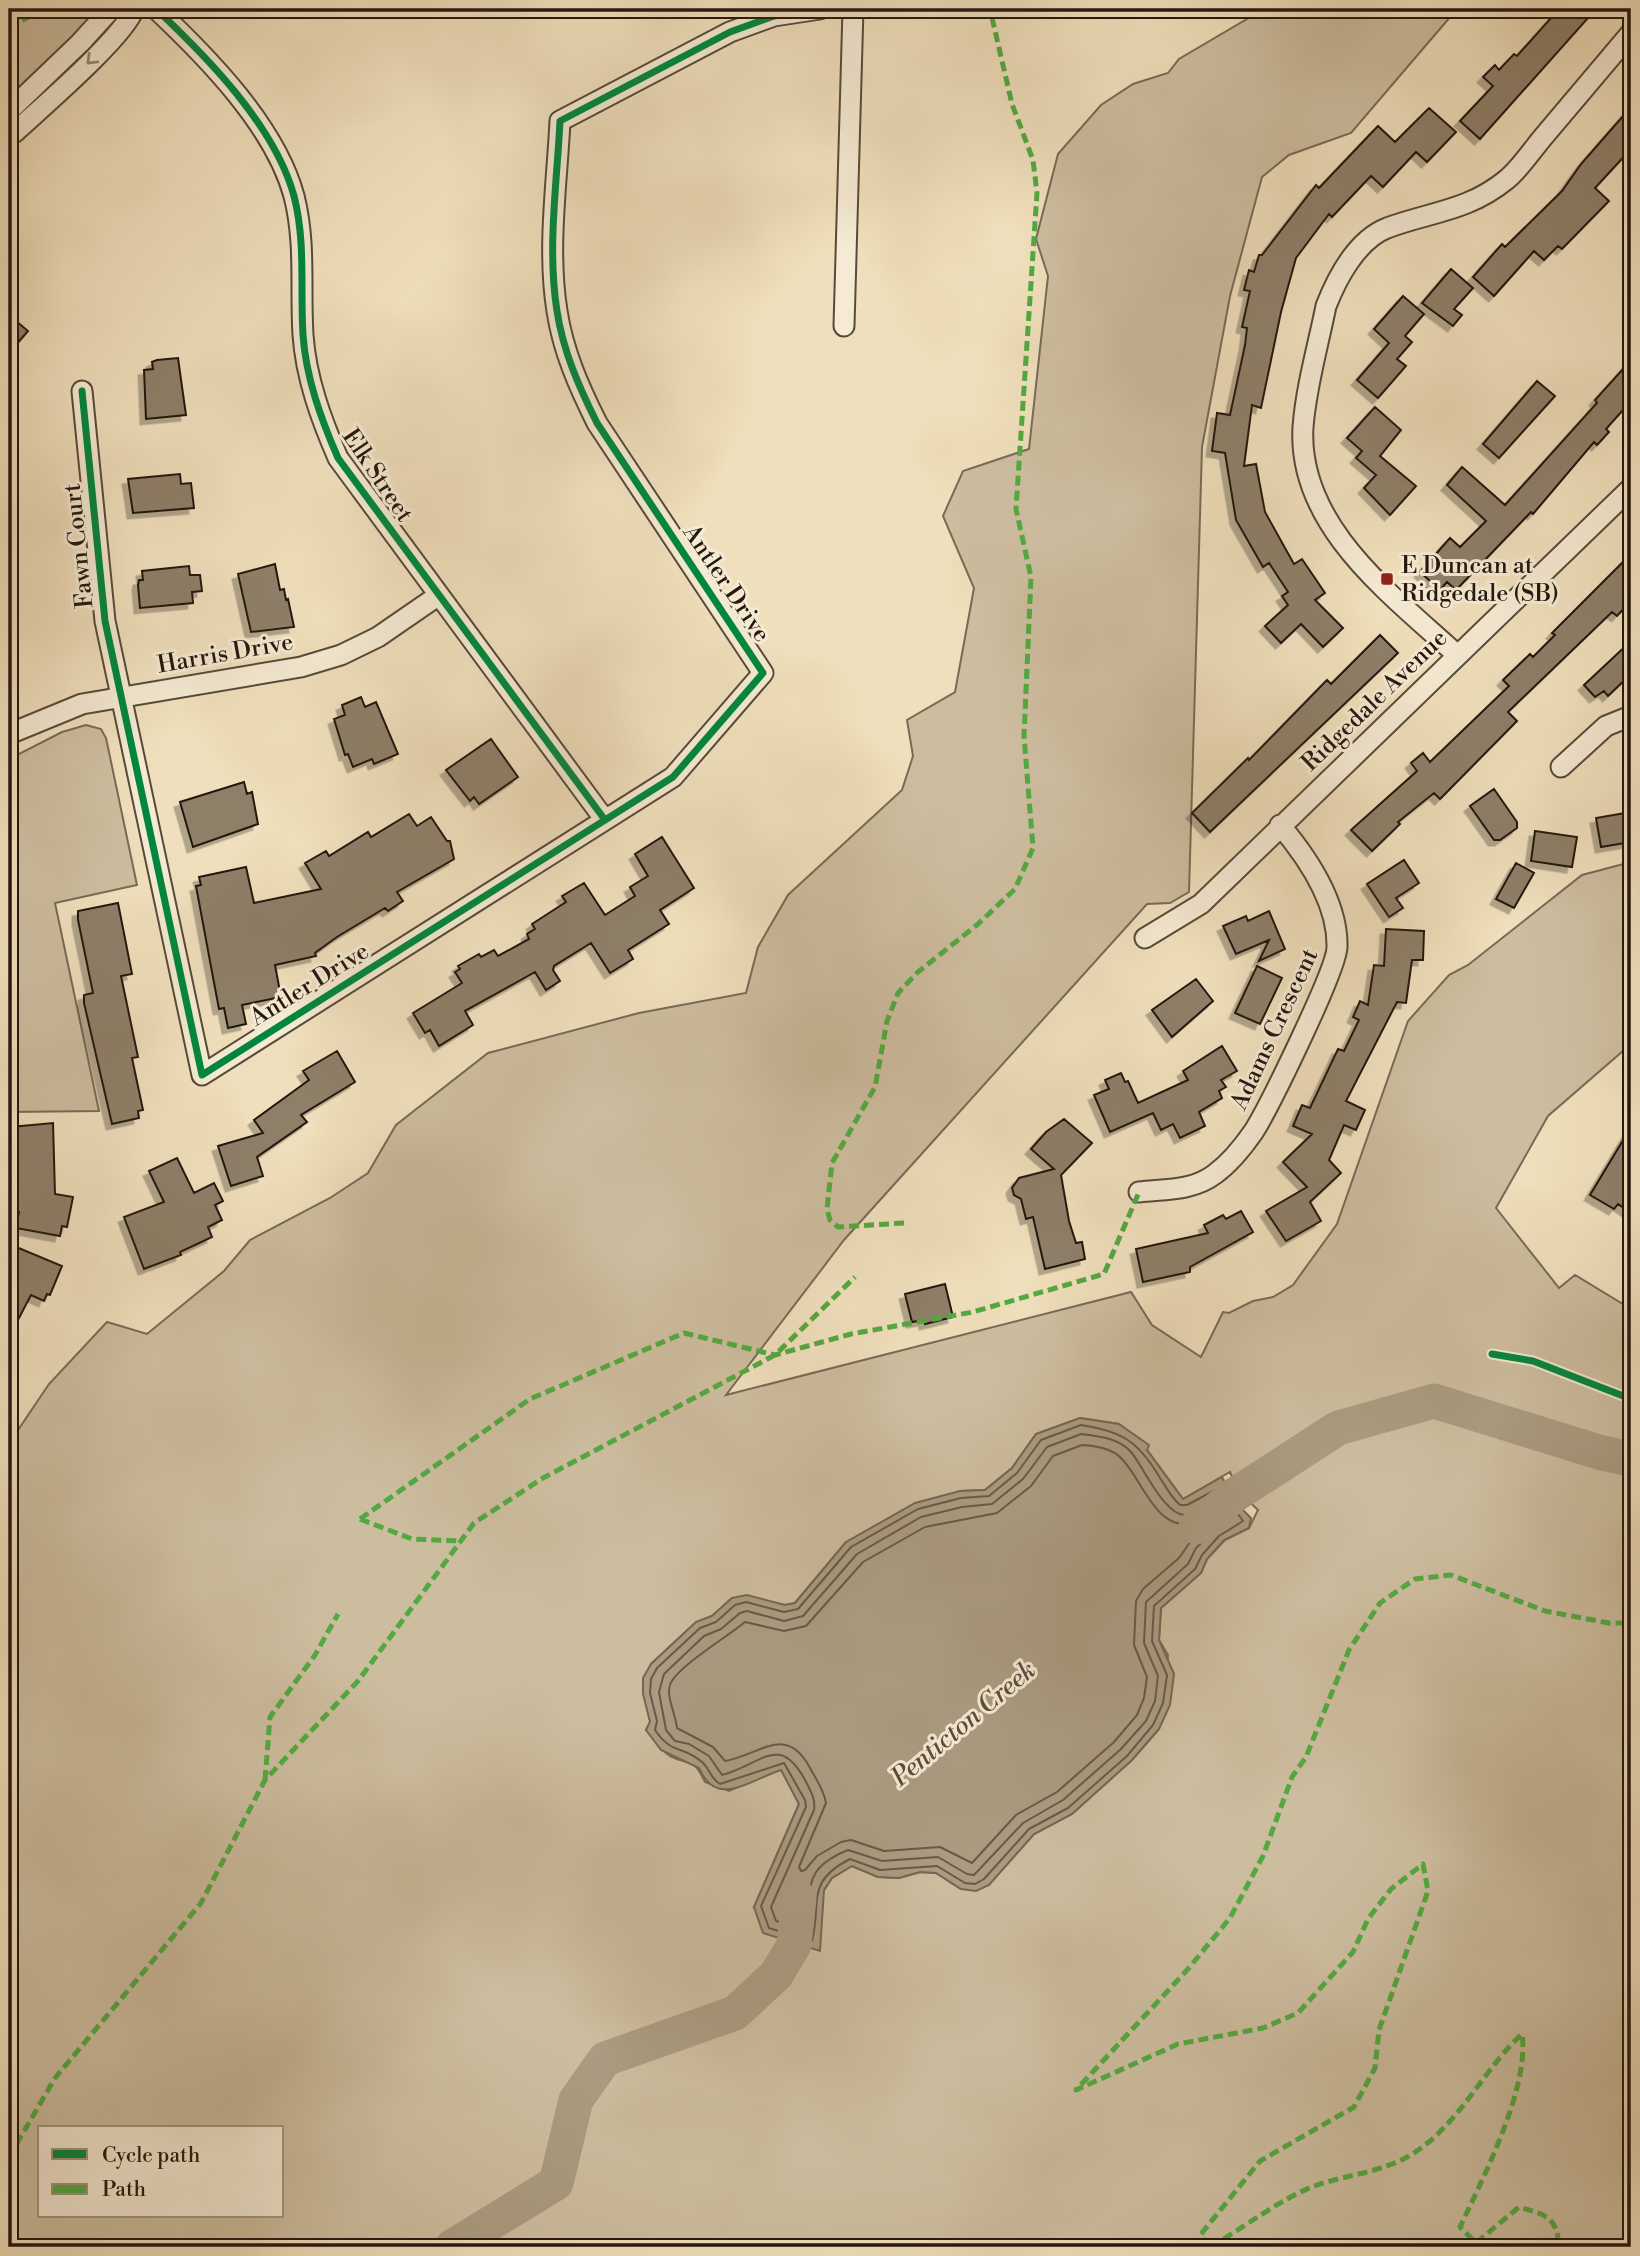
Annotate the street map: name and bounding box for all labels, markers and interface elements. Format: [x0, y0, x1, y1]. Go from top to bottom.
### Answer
one-way arrow [86, 52, 99, 65]
street label: Elk Street [335, 423, 420, 528]
street label: Fawn Court [57, 482, 100, 610]
street label: Antler Drive [675, 518, 776, 648]
place label: E Duncan at Ridgedale (SB) [1401, 551, 1559, 609]
marker: E Duncan at Ridgedale (SB) [1379, 571, 1395, 587]
street label: Ridgedale Avenue [1295, 623, 1454, 778]
street label: Harris Drive [155, 627, 296, 681]
street label: Antler Drive [243, 936, 375, 1034]
street label: Adams Crescent [1224, 943, 1326, 1116]
water label: Penticton Creek [884, 1654, 1042, 1794]
legend [38, 2126, 284, 2218]
text: Cycle path [102, 2143, 201, 2169]
text: Path [102, 2177, 147, 2203]

